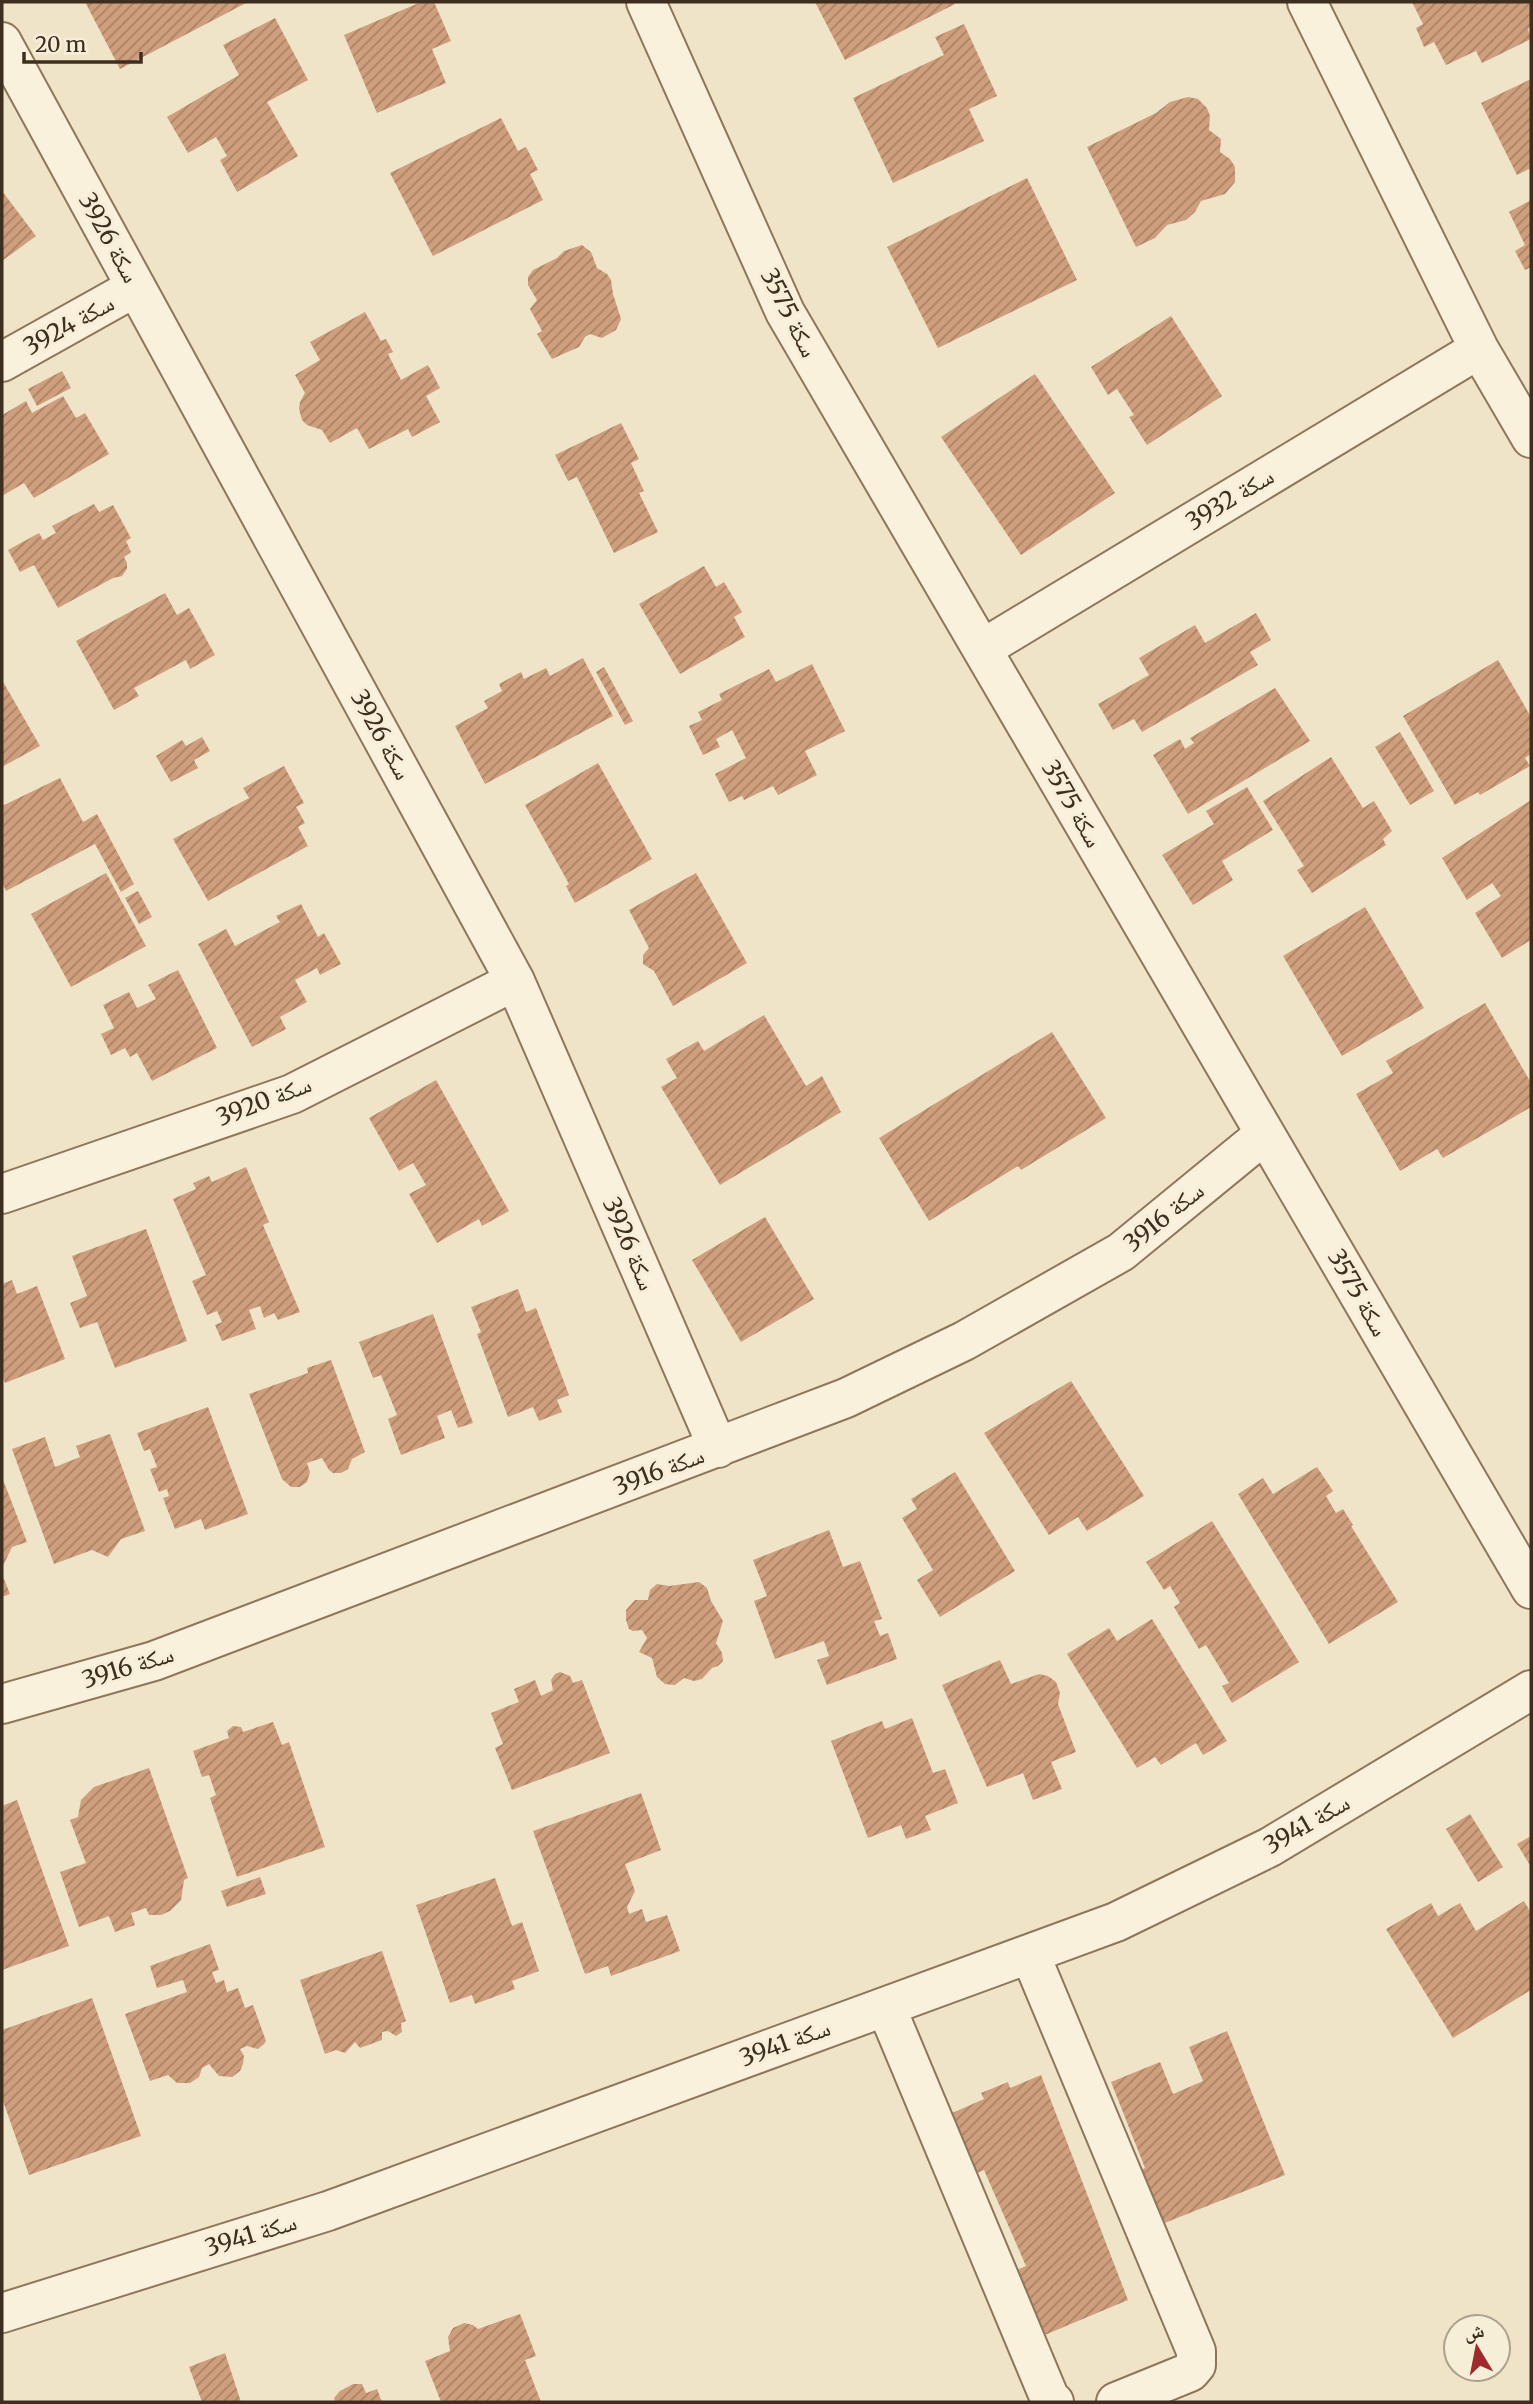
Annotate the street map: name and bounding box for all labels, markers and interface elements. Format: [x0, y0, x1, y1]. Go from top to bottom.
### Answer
scale bar [24, 21, 142, 65]
text: 20 m [35, 31, 87, 58]
street label: سكة 3926 [72, 187, 147, 288]
street label: سكة 3575 [754, 263, 825, 362]
street label: سكة 3924 [18, 287, 119, 362]
street label: سكة 3932 [1180, 460, 1279, 537]
street label: سكة 3926 [344, 684, 419, 785]
street label: سكة 3575 [1035, 755, 1110, 853]
street label: سكة 3920 [212, 1068, 316, 1133]
street label: سكة 3916 [1117, 1175, 1210, 1258]
street label: سكة 3926 [596, 1192, 663, 1295]
street label: سكة 3575 [1321, 1244, 1396, 1342]
street label: سكة 3916 [609, 1439, 708, 1502]
street label: سكة 3916 [78, 1638, 178, 1695]
street label: سكة 3941 [1258, 1787, 1355, 1861]
street label: سكة 3941 [735, 2012, 834, 2073]
street label: سكة 3941 [201, 2206, 300, 2263]
north arrow [1442, 2313, 1512, 2383]
text: ش [1462, 2318, 1486, 2345]

